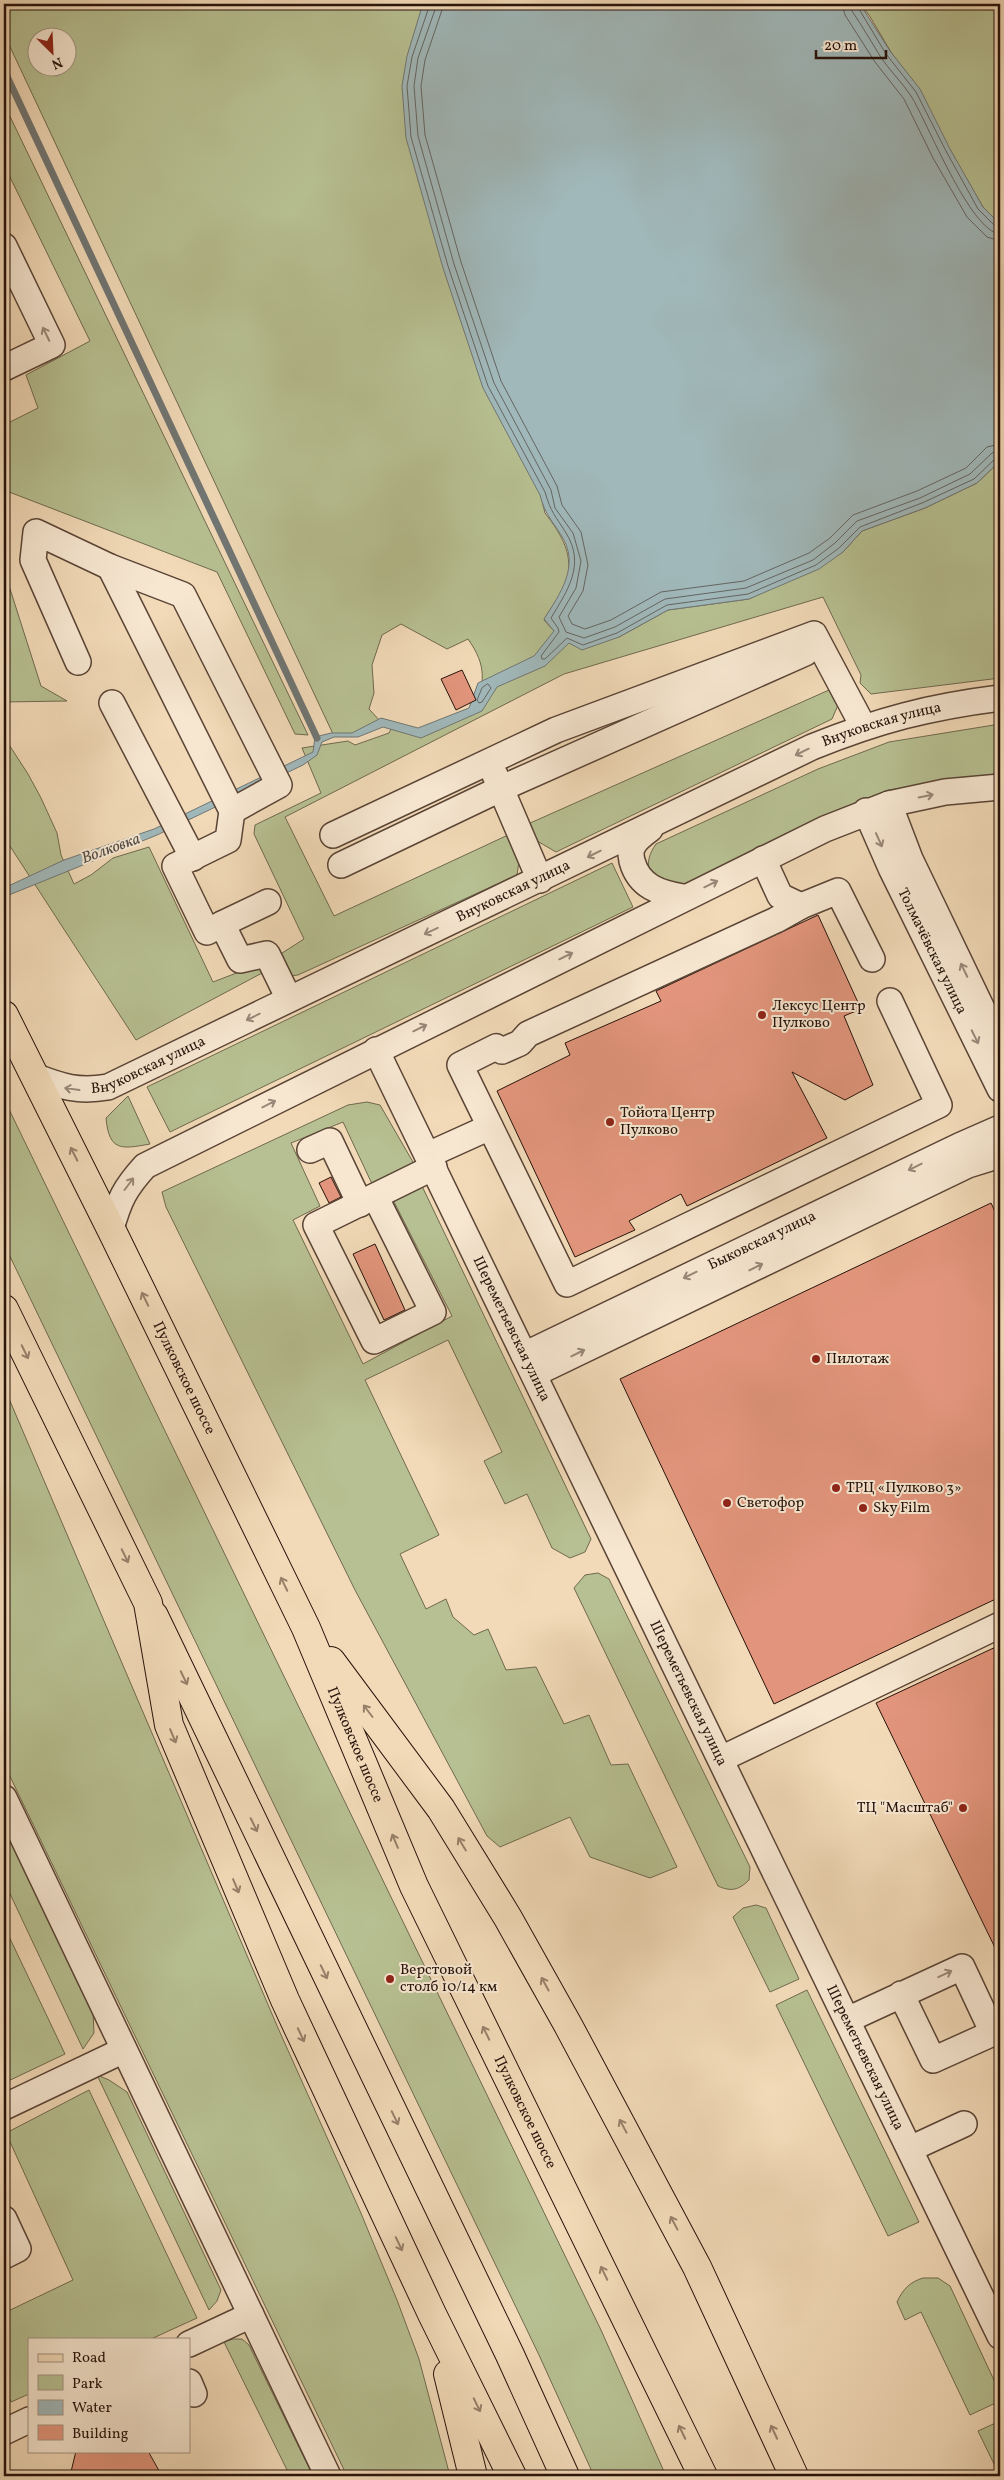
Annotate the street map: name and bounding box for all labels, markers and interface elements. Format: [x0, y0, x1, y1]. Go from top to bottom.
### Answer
north arrow [28, 28, 78, 78]
scale bar [816, 28, 886, 60]
text: 20 m [824, 36, 857, 57]
text: N [48, 52, 65, 73]
one-way arrow [41, 326, 51, 341]
street label: Внуковская улица [819, 697, 943, 753]
one-way arrow [795, 747, 810, 757]
one-way arrow [917, 791, 933, 800]
water label: Волковка [79, 828, 144, 870]
one-way arrow [875, 832, 884, 847]
one-way arrow [587, 850, 602, 859]
street label: Внуковская улица [453, 855, 574, 928]
one-way arrow [703, 879, 718, 888]
street label: Толмачёвская улица [892, 885, 972, 1018]
one-way arrow [424, 927, 439, 937]
one-way arrow [558, 951, 573, 961]
one-way arrow [959, 963, 969, 978]
place label: Лексус Центр Пулково [772, 996, 866, 1034]
marker: Лексус Центр Пулково [756, 1009, 768, 1021]
one-way arrow [246, 1012, 261, 1022]
one-way arrow [412, 1023, 427, 1032]
one-way arrow [971, 1029, 980, 1044]
street label: Внуковская улица [90, 1031, 209, 1099]
one-way arrow [65, 1084, 81, 1094]
one-way arrow [261, 1099, 276, 1109]
place label: Тойота Центр Пулково [620, 1103, 715, 1141]
marker: Тойота Центр Пулково [604, 1116, 616, 1128]
one-way arrow [68, 1147, 78, 1162]
one-way arrow [908, 1163, 923, 1172]
one-way arrow [124, 1178, 135, 1191]
street label: Быковская улица [704, 1206, 820, 1276]
street label: Шереметьевская улица [467, 1253, 556, 1405]
one-way arrow [748, 1262, 763, 1272]
one-way arrow [682, 1271, 697, 1281]
one-way arrow [140, 1291, 150, 1306]
street label: Пулковское шоссе [147, 1318, 220, 1438]
one-way arrow [20, 1345, 30, 1360]
one-way arrow [570, 1348, 585, 1357]
place label: Пилотаж [826, 1349, 889, 1370]
marker: Пилотаж [810, 1353, 822, 1365]
place label: ТРЦ «Пулково 3» [846, 1478, 962, 1499]
marker: ТРЦ «Пулково 3» [830, 1482, 842, 1494]
place label: Светофор [737, 1493, 804, 1514]
marker: Светофор [721, 1497, 733, 1509]
place label: Sky Film [873, 1498, 930, 1519]
marker: Sky Film [857, 1502, 869, 1514]
one-way arrow [121, 1548, 130, 1563]
one-way arrow [279, 1577, 288, 1592]
street label: Шереметьевская улица [644, 1617, 732, 1770]
one-way arrow [179, 1671, 189, 1686]
street label: Пулковское шоссе [321, 1684, 388, 1806]
one-way arrow [363, 1705, 374, 1718]
one-way arrow [169, 1728, 179, 1743]
place label: ТЦ "Масштаб" [857, 1798, 953, 1819]
marker: ТЦ "Масштаб" [957, 1802, 969, 1814]
one-way arrow [250, 1817, 259, 1832]
one-way arrow [390, 1834, 400, 1849]
one-way arrow [457, 1837, 467, 1851]
one-way arrow [232, 1878, 241, 1893]
place label: Верстовой столб 10/14 км [400, 1960, 497, 1998]
one-way arrow [320, 1964, 329, 1979]
one-way arrow [937, 1969, 952, 1978]
marker: Верстовой столб 10/14 км [384, 1973, 396, 1985]
one-way arrow [539, 1977, 549, 1991]
street label: Шереметьевская улица [821, 1981, 909, 2134]
one-way arrow [481, 2026, 490, 2041]
one-way arrow [297, 2027, 307, 2042]
street label: Пулковское шоссе [488, 2052, 561, 2172]
one-way arrow [390, 2110, 400, 2125]
one-way arrow [618, 2119, 627, 2134]
one-way arrow [669, 2217, 679, 2231]
one-way arrow [395, 2236, 404, 2251]
one-way arrow [599, 2266, 608, 2281]
legend [28, 2338, 190, 2452]
text: Road [72, 2348, 106, 2369]
text: Park [72, 2374, 103, 2395]
one-way arrow [473, 2397, 482, 2412]
text: Water [72, 2398, 112, 2419]
text: Building [72, 2424, 129, 2445]
one-way arrow [676, 2425, 686, 2440]
one-way arrow [768, 2425, 778, 2440]

